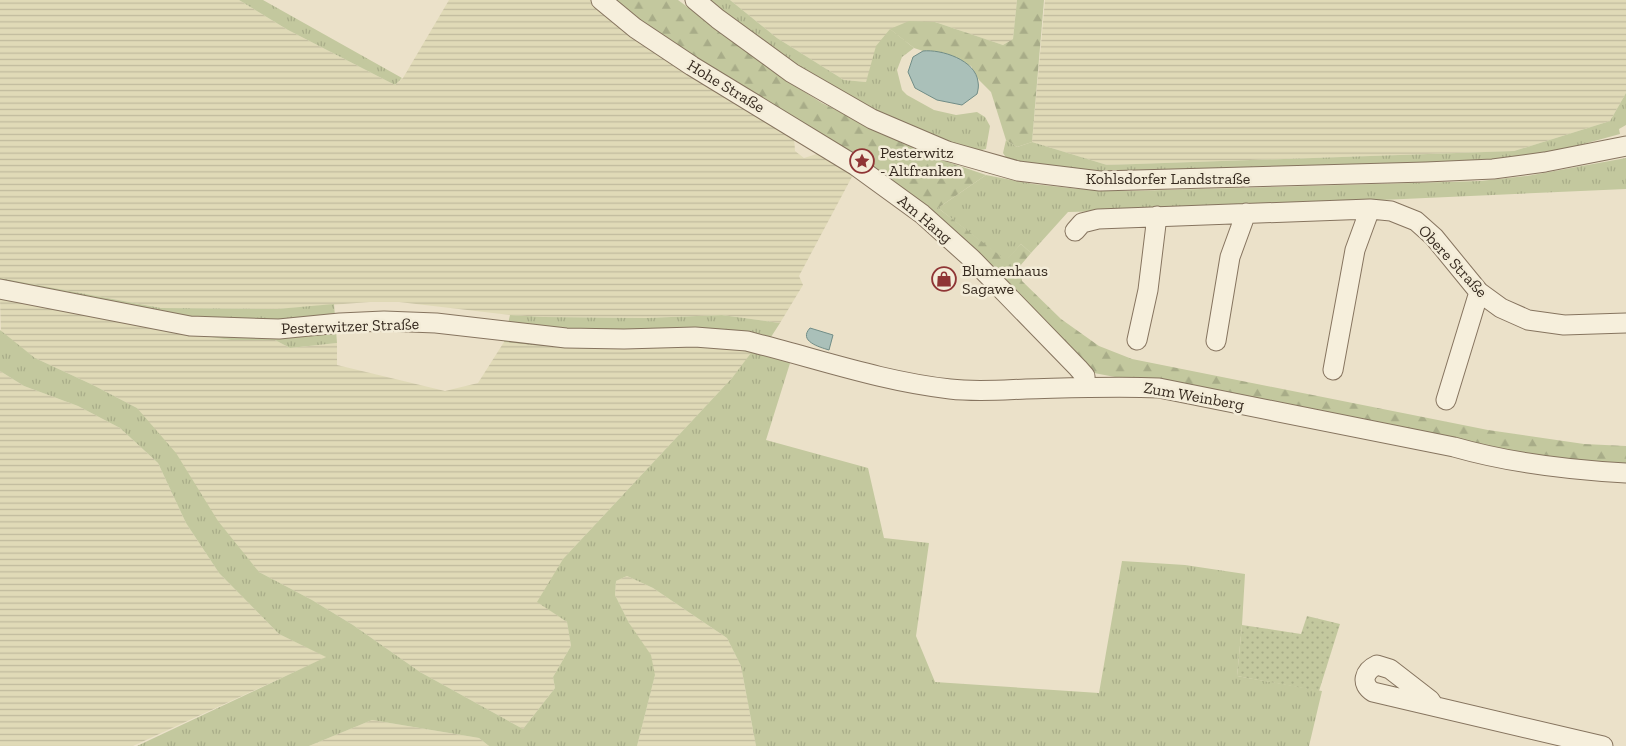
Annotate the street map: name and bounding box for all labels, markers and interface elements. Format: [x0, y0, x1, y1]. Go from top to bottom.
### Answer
street label: Hohe Straße [684, 55, 768, 117]
place label: Pesterwitz - Altfranken [880, 143, 964, 180]
place icon: Pesterwitz - Altfranken [849, 148, 875, 174]
street label: Kohlsdorfer Landstraße [1086, 169, 1250, 188]
street label: Am Hang [894, 191, 956, 247]
street label: Obere Straße [1415, 221, 1491, 301]
place label: Blumenhaus Sagawe [962, 261, 1048, 298]
shop icon: Blumenhaus Sagawe [931, 266, 957, 292]
street label: Pesterwitzer Straße [281, 314, 419, 338]
street label: Zum Weinberg [1142, 378, 1246, 414]

